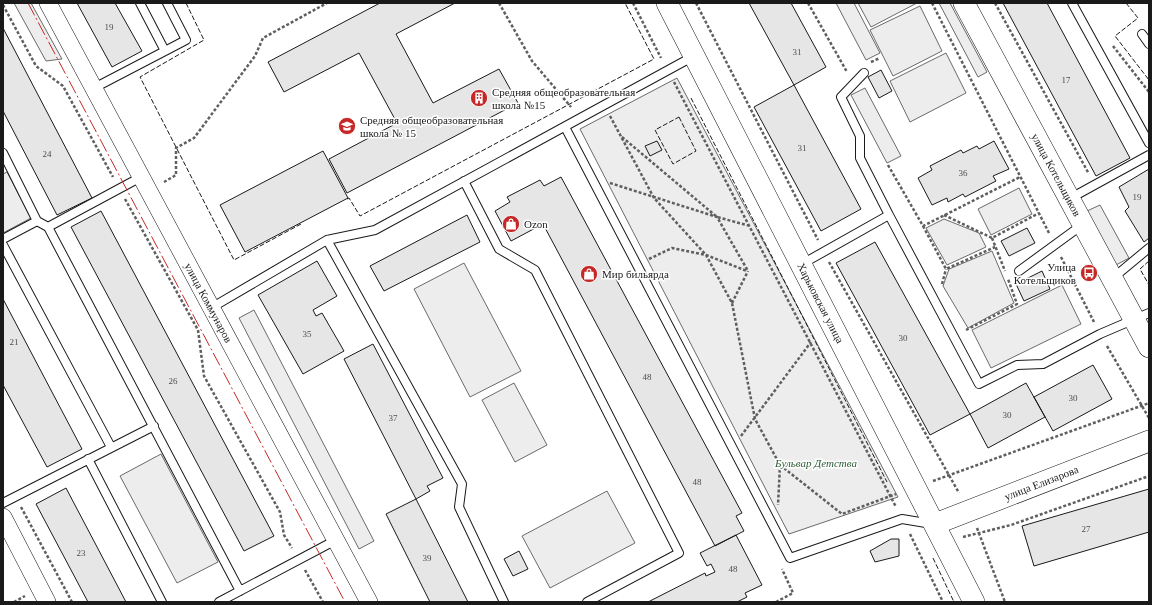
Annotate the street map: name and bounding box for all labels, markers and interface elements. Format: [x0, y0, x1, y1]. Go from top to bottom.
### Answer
house number: 19 [105, 22, 114, 32]
house number: 31 [793, 47, 802, 57]
house number: 17 [1062, 75, 1071, 85]
place label: Средняя общеобразовательная школа №15 [492, 86, 635, 111]
building icon: Средняя общеобразовательная школа №15 [469, 88, 489, 108]
place label: Средняя общеобразовательная школа № 15 [360, 114, 503, 139]
school or university icon: Средняя общеобразовательная школа № 15 [337, 116, 357, 136]
street label: улица Котельщиков [1029, 131, 1083, 218]
house number: 31 [798, 143, 807, 153]
house number: 24 [43, 149, 52, 159]
house number: 36 [959, 168, 968, 178]
house number: 19 [1133, 192, 1142, 202]
shop icon: Ozon [501, 214, 521, 234]
place label: Ozon [524, 218, 548, 230]
street label: улица Коммунаров [182, 261, 235, 345]
street label: Харьковская улица [795, 261, 846, 345]
place label: Улица Котельщиков [1014, 261, 1076, 286]
bus stop icon: Улица Котельщиков [1079, 263, 1099, 283]
shop icon: Мир бильярда [579, 264, 599, 284]
place label: Мир бильярда [602, 268, 669, 280]
house number: 35 [303, 329, 312, 339]
house number: 30 [899, 333, 908, 343]
house number: 21 [10, 337, 19, 347]
house number: 48 [643, 372, 652, 382]
house number: 26 [169, 376, 178, 386]
house number: 30 [1069, 393, 1078, 403]
house number: 30 [1003, 410, 1012, 420]
house number: 37 [389, 413, 398, 423]
park label: Бульвар Детства [774, 457, 857, 469]
street label: улица Елизарова [1003, 463, 1080, 503]
house number: 48 [693, 477, 702, 487]
house number: 27 [1082, 524, 1091, 534]
house number: 23 [77, 548, 86, 558]
house number: 39 [423, 553, 432, 563]
house number: 48 [729, 564, 738, 574]

